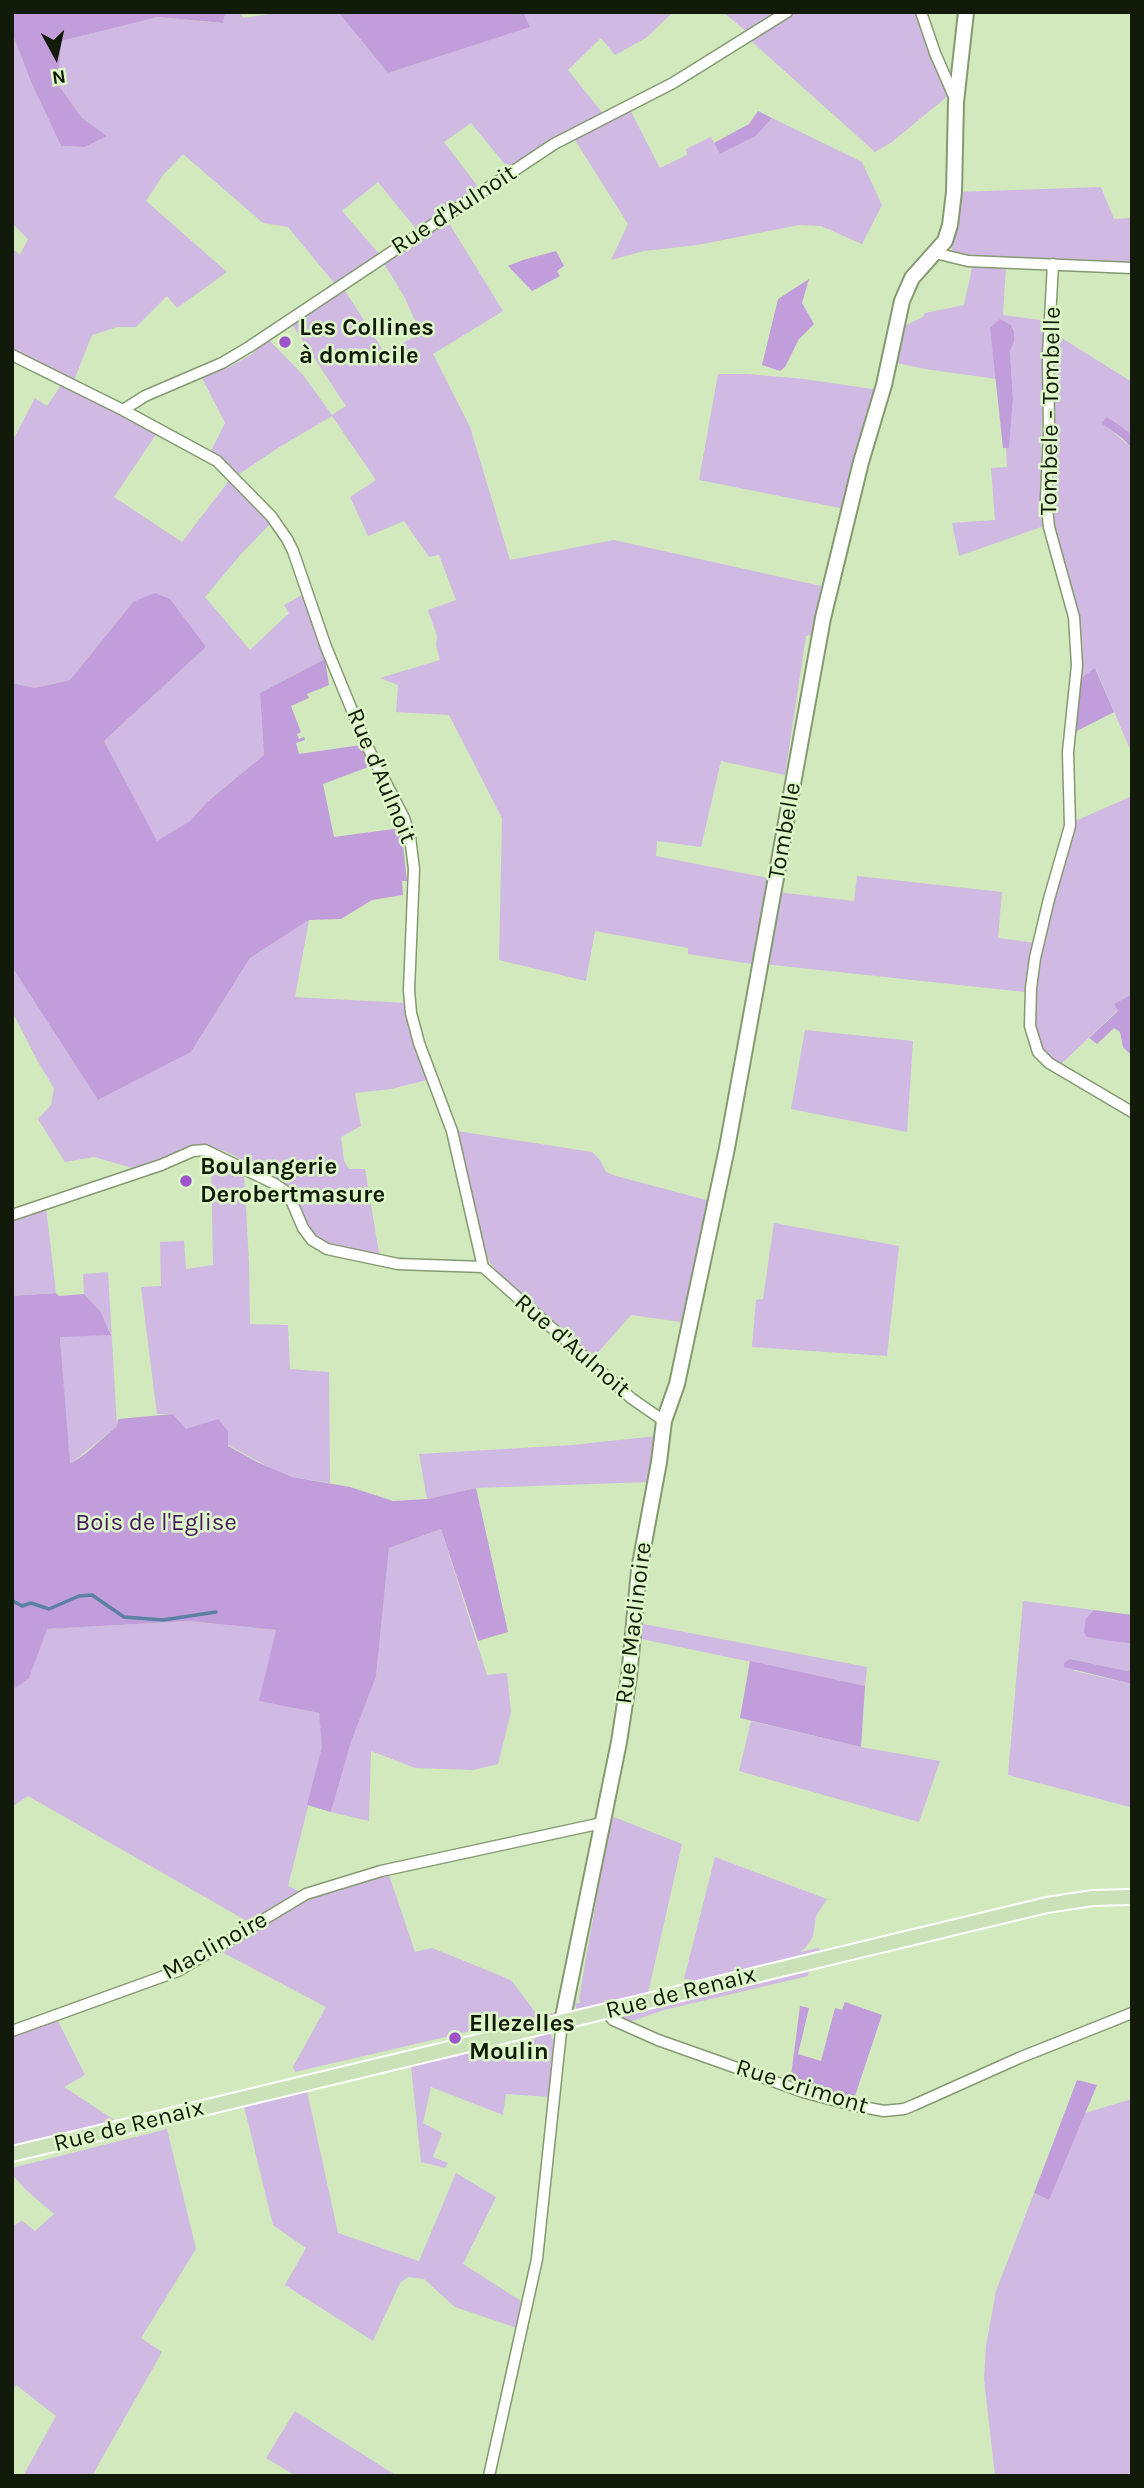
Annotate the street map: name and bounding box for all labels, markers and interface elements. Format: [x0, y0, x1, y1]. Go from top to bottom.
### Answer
north arrow [21, 21, 91, 91]
text: N [51, 65, 67, 89]
street label: Rue d'Aulnoit [386, 159, 522, 261]
street label: Tombele - Tombelle [1035, 306, 1067, 516]
place label: Les Collines à domicile [299, 314, 434, 370]
marker: Les Collines à domicile [277, 334, 293, 350]
street label: Rue d'Aulnoit [340, 704, 422, 848]
street label: Tombelle [762, 780, 808, 882]
place label: Boulangerie Derobertmasure [200, 1153, 385, 1209]
marker: Boulangerie Derobertmasure [178, 1173, 194, 1189]
street label: Rue d'Aulnoit [508, 1288, 636, 1404]
park label: Bois de l'Eglise [75, 1509, 237, 1537]
street label: Rue Maclinoire [610, 1540, 658, 1706]
street label: Maclinoire [157, 1905, 273, 1987]
street label: Rue de Renaix [603, 1960, 759, 2026]
place label: Ellezelles Moulin [469, 2010, 575, 2066]
marker: Ellezelles Moulin [447, 2030, 463, 2046]
street label: Rue Crimont [732, 2053, 872, 2121]
street label: Rue de Renaix [51, 2093, 207, 2159]

